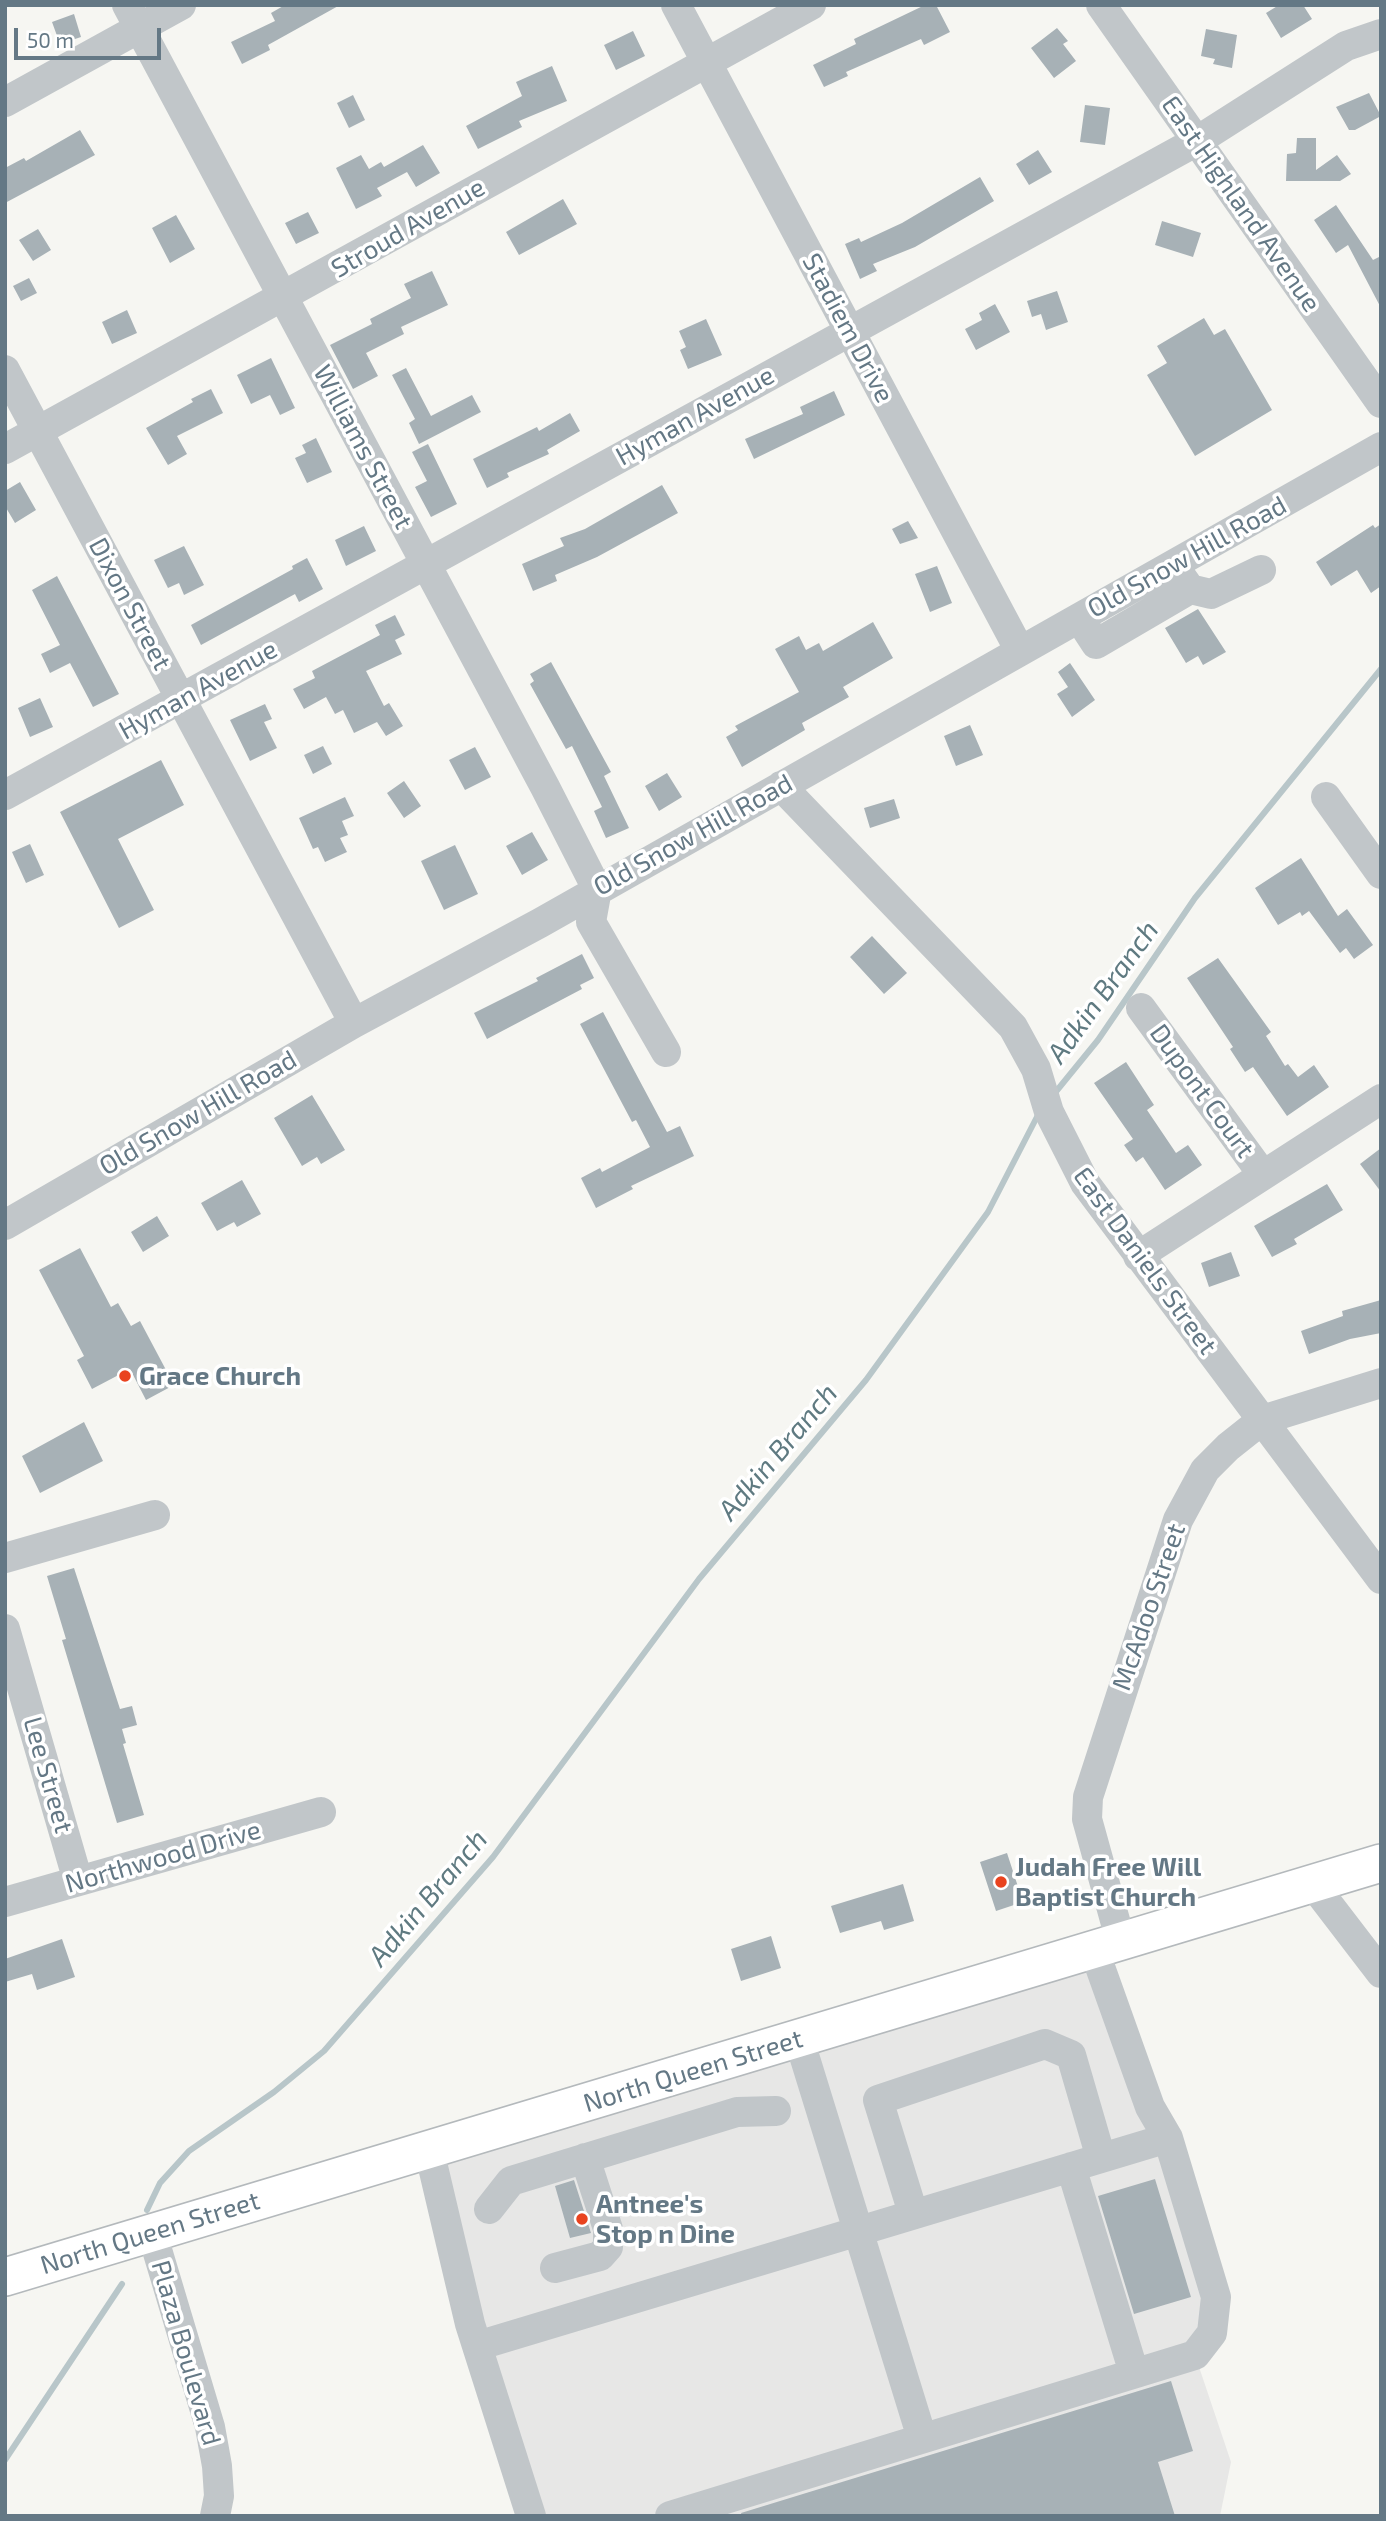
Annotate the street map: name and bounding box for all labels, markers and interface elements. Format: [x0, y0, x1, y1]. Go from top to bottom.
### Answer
scale bar [18, 14, 164, 58]
text: 50 m [27, 27, 74, 52]
street label: East Highland Avenue [1155, 90, 1327, 318]
street label: Stroud Avenue [326, 172, 490, 284]
street label: Stadiem Drive [796, 248, 900, 408]
street label: Williams Street [307, 360, 419, 534]
street label: Hyman Avenue [610, 360, 780, 472]
street label: Old Snow Hill Road [1082, 489, 1292, 625]
street label: Dixon Street [82, 533, 178, 675]
street label: Hyman Avenue [113, 634, 283, 746]
street label: Old Snow Hill Road [588, 767, 798, 903]
water label: Adkin Branch [1040, 914, 1166, 1070]
street label: Dupont Court [1143, 1018, 1261, 1164]
street label: Old Snow Hill Road [94, 1044, 302, 1182]
street label: East Daniels Street [1067, 1161, 1223, 1361]
place label: Grace Church [139, 1360, 301, 1392]
marker: Grace Church [117, 1368, 133, 1384]
water label: Adkin Branch [711, 1377, 845, 1527]
street label: McAdoo Street [1106, 1520, 1192, 1694]
street label: Lee Street [17, 1713, 79, 1837]
street label: Northwood Drive [62, 1814, 264, 1900]
water label: Adkin Branch [361, 1823, 495, 1973]
place label: Judah Free Will Baptist Church [1015, 1851, 1201, 1912]
marker: Judah Free Will Baptist Church [993, 1874, 1009, 1890]
street label: North Queen Street [580, 2023, 806, 2119]
street label: North Queen Street [37, 2185, 263, 2281]
place label: Antnee's Stop n Dine [596, 2188, 735, 2250]
marker: Antnee's Stop n Dine [574, 2211, 590, 2227]
street label: Plaza Boulevard [145, 2257, 227, 2449]

